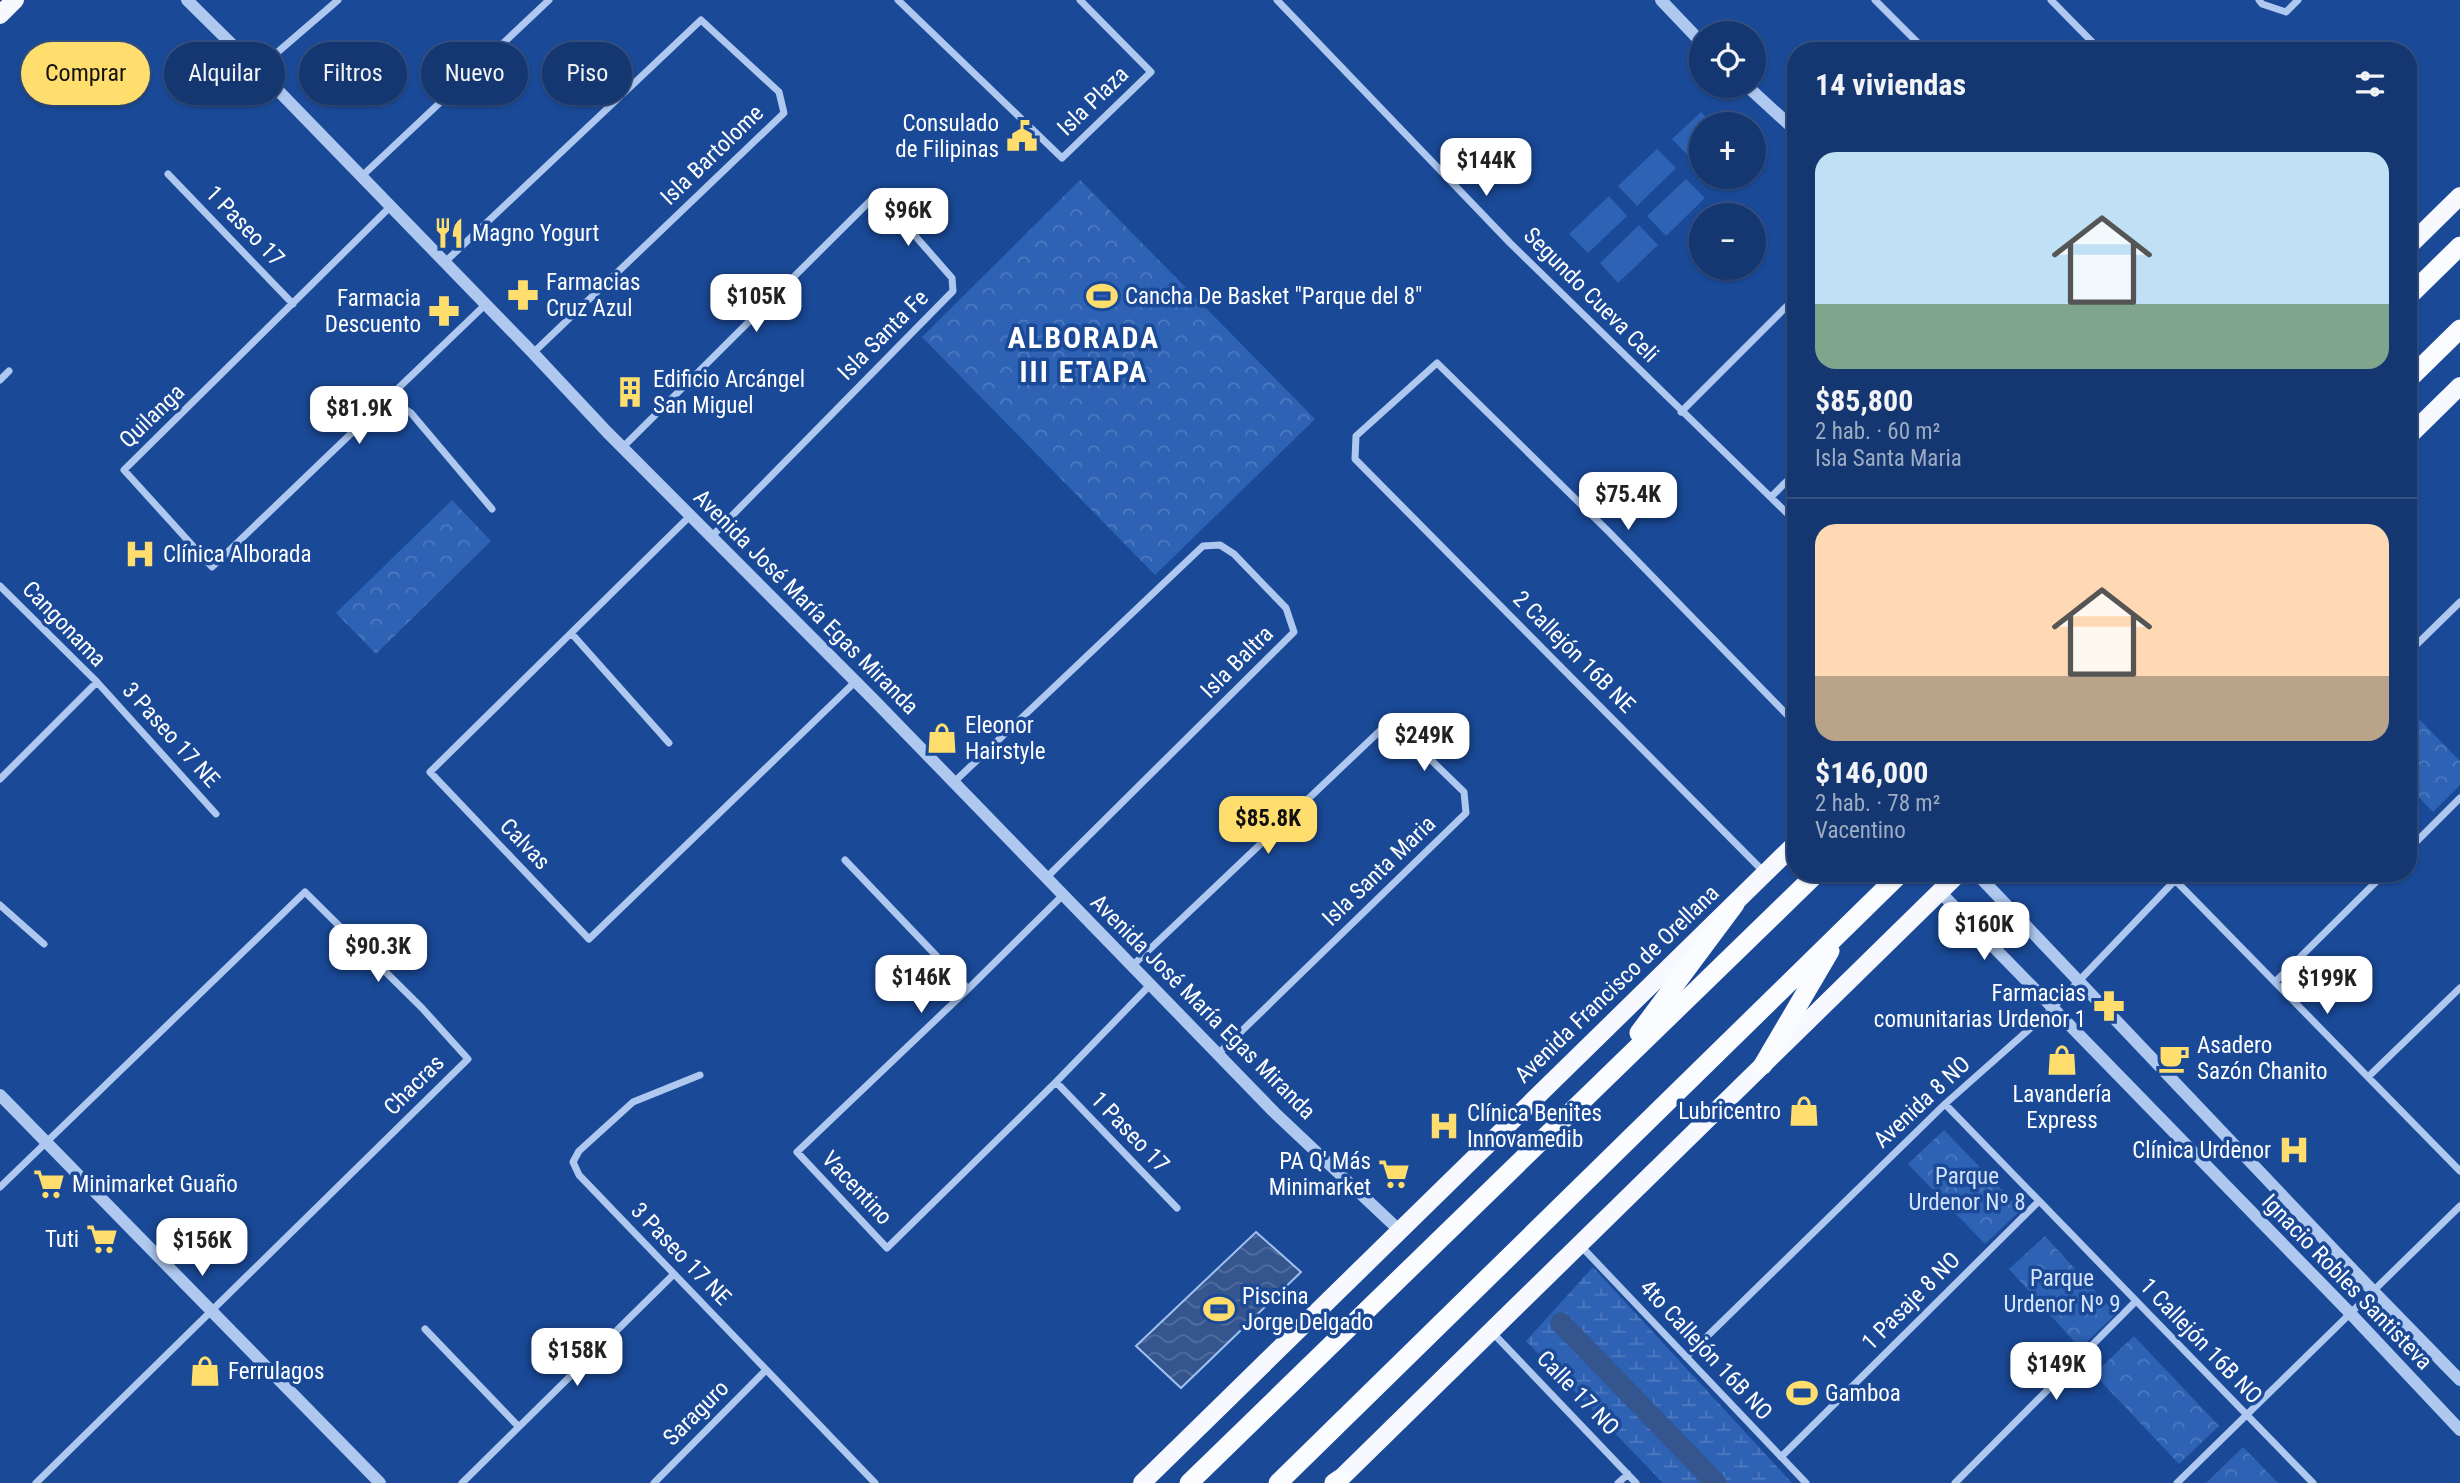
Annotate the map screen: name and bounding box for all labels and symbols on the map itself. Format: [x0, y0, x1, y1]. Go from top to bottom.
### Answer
street label: Isla Plaza [1052, 61, 1134, 141]
street label: Isla Bartolome [655, 99, 769, 211]
place label: Consulado de Filipinas [895, 110, 999, 163]
public building icon: Consulado de Filipinas [1005, 119, 1039, 153]
pin: $144K [1437, 138, 1535, 198]
street label: 1 Paseo 17 [200, 180, 290, 272]
pin: $96K [867, 188, 949, 248]
restaurant icon: Magno Yogurt [432, 216, 466, 250]
place label: Magno Yogurt [472, 220, 599, 247]
street label: Segundo Cueva Celi [1518, 222, 1664, 368]
place label: Farmacias Cruz Azul [546, 269, 640, 322]
pin: $105K [707, 274, 805, 334]
pharmacy icon: Farmacias Cruz Azul [506, 278, 540, 312]
sports icon: Cancha De Basket "Parque del 8" [1085, 279, 1119, 313]
place label: Cancha De Basket "Parque del 8" [1125, 283, 1422, 310]
street label: Isla Santa Fe [832, 284, 934, 386]
place label: Farmacia Descuento [325, 285, 421, 338]
pharmacy icon: Farmacia Descuento [427, 294, 461, 328]
district label: ALBORADA III ETAPA [1008, 320, 1160, 389]
place label: Edificio Arcángel San Miguel [653, 366, 805, 419]
building icon: Edificio Arcángel San Miguel [613, 375, 647, 409]
street label: Quilanga [114, 378, 190, 454]
pin: $81.9K [302, 386, 416, 446]
pin: $75.4K [1571, 472, 1685, 532]
street label: Avenida José María Egas Miranda [688, 484, 924, 720]
hospital icon: Clínica Alborada [123, 537, 157, 571]
place label: Clínica Alborada [163, 541, 312, 568]
street label: Cangonama [17, 576, 111, 672]
street label: 2 Callejón 16B NE [1507, 585, 1641, 719]
street label: Isla Baltra [1195, 620, 1279, 704]
street label: 3 Paseo 17 NE [117, 677, 225, 793]
place label: Eleonor Hairstyle [965, 712, 1046, 765]
pin: $249K [1375, 714, 1473, 773]
shop icon: Eleonor Hairstyle [925, 721, 959, 755]
pin: $85.8K [1211, 796, 1325, 856]
street label: Isla Santa Maria [1317, 810, 1441, 932]
street label: Calvas [494, 813, 556, 875]
street label: Avenida Francisco de Orellana [1509, 879, 1725, 1089]
street label: Avenida José María Egas Miranda [1085, 889, 1321, 1125]
pin: $160K [1935, 902, 2033, 962]
pin: $90.3K [321, 925, 435, 984]
pin: $146K [872, 956, 970, 1015]
pin: $199K [2278, 956, 2376, 1016]
place label: Farmacias comunitarias Urdenor 1 [1874, 980, 2086, 1033]
pharmacy icon: Farmacias comunitarias Urdenor 1 [2092, 989, 2126, 1023]
place label: Asadero Sazón Chanito [2197, 1032, 2328, 1085]
cafe icon: Asadero Sazón Chanito [2157, 1041, 2191, 1075]
shop icon: Lavandería Express [2045, 1043, 2079, 1077]
street label: Chacras [378, 1049, 450, 1121]
street label: Avenida 8 NO [1868, 1051, 1976, 1153]
place label: Lavandería Express [2012, 1081, 2112, 1134]
street label: 1 Paseo 17 [1085, 1086, 1175, 1178]
shop icon: Lubricentro [1787, 1094, 1821, 1128]
place label: Lubricentro [1678, 1098, 1781, 1125]
place label: Clínica Benites Innovamedib [1467, 1100, 1602, 1153]
hospital icon: Clínica Benites Innovamedib [1427, 1109, 1461, 1143]
hospital icon: Clínica Urdenor [2277, 1133, 2311, 1167]
place label: Clínica Urdenor [2132, 1137, 2271, 1164]
street label: Vacentino [816, 1146, 898, 1230]
place label: PA Q' Más Minimarket [1269, 1148, 1371, 1201]
supermarket icon: PA Q' Más Minimarket [1377, 1157, 1411, 1191]
park label: Parque Urdenor Nº 8 [1908, 1163, 2026, 1216]
supermarket icon: Minimarket Guaño [32, 1167, 66, 1201]
place label: Minimarket Guaño [72, 1171, 238, 1198]
street label: Ignacio Robles Santisteva [2256, 1189, 2438, 1375]
street label: 3 Paseo 17 NE [625, 1197, 737, 1311]
pin: $156K [153, 1218, 251, 1278]
supermarket icon: Tuti [85, 1222, 119, 1256]
place label: Tuti [45, 1226, 79, 1253]
street label: 1 Pasaje 8 NO [1856, 1246, 1966, 1356]
park label: Parque Urdenor Nº 9 [2003, 1265, 2121, 1318]
street label: 1 Callejón 16B NO [2134, 1273, 2268, 1409]
street label: 4to Callejón 16B NO [1634, 1274, 1778, 1426]
place label: Piscina Jorge Delgado [1242, 1283, 1373, 1336]
sports icon: Piscina Jorge Delgado [1202, 1292, 1236, 1326]
pin: $158K [528, 1328, 626, 1388]
pin: $149K [2007, 1342, 2105, 1402]
street label: Calle 17 NO [1531, 1345, 1625, 1441]
shop icon: Ferrulagos [188, 1354, 222, 1388]
place label: Ferrulagos [228, 1358, 324, 1385]
street label: Saraguro [658, 1375, 734, 1451]
sports icon: Gamboa [1785, 1376, 1819, 1410]
place label: Gamboa [1825, 1380, 1901, 1407]

